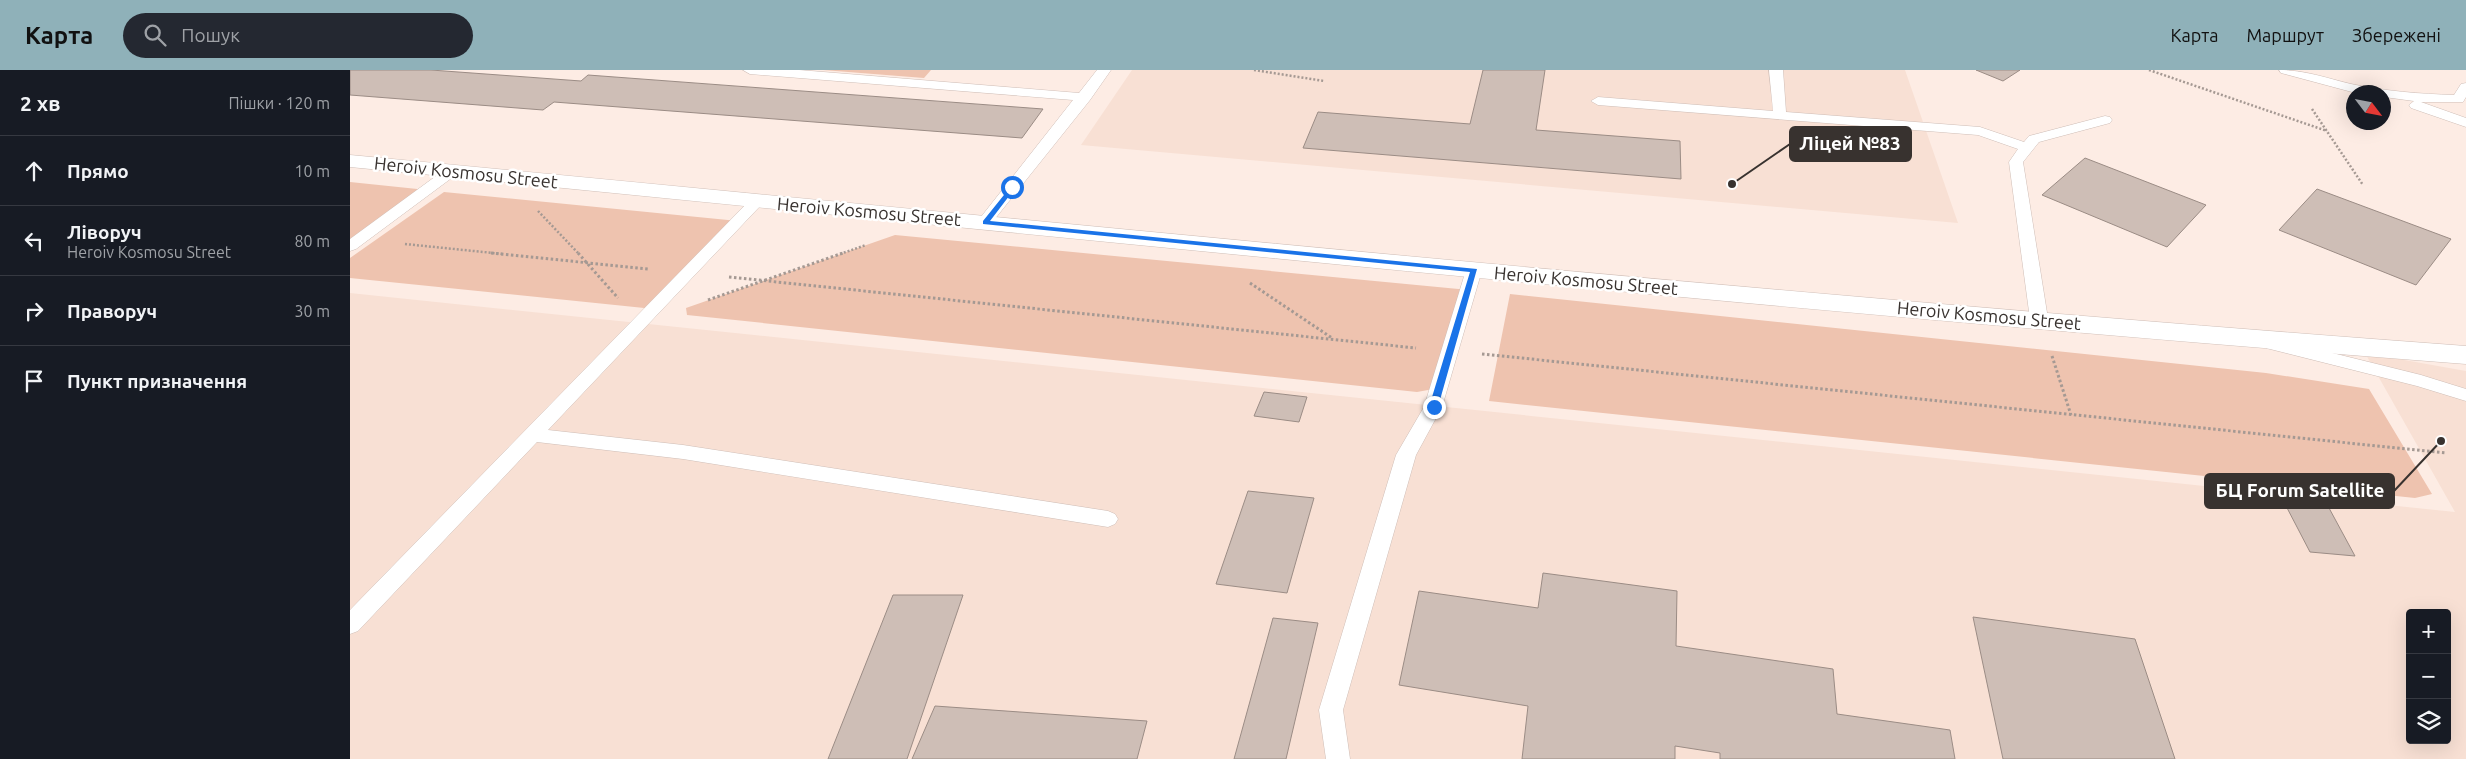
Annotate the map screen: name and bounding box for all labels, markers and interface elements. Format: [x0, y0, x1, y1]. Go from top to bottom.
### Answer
search box [123, 13, 473, 58]
icon: search [141, 21, 169, 49]
text: Карта [25, 22, 93, 49]
text: Пошук [181, 24, 240, 46]
text: Карта [2170, 25, 2218, 45]
text: Маршрут [2246, 25, 2324, 45]
text: Збережені [2352, 25, 2441, 45]
north arrow [2346, 85, 2391, 130]
text: 2 хв [20, 91, 61, 115]
text: Пішки · 120 m [229, 94, 330, 112]
callout: Ліцей №83 [1790, 127, 1911, 161]
text: Ліцей №83 [1799, 132, 1901, 154]
street label: Heroiv Kosmosu Street [373, 152, 559, 192]
icon: ahead [20, 157, 48, 185]
text: Прямо [67, 160, 129, 182]
text: 10 m [294, 162, 330, 180]
route start [1001, 176, 1024, 199]
street label: Heroiv Kosmosu Street [776, 193, 962, 229]
text: Ліворуч [67, 221, 141, 243]
icon: left [20, 227, 48, 255]
text: 80 m [294, 232, 330, 250]
text: Heroiv Kosmosu Street [67, 243, 231, 261]
street label: Heroiv Kosmosu Street [1493, 262, 1679, 298]
icon: right [20, 297, 48, 325]
street label: Heroiv Kosmosu Street [1896, 297, 2082, 333]
text: Праворуч [67, 300, 157, 322]
text: 30 m [294, 302, 330, 320]
icon: arrive [20, 367, 48, 395]
text: Пункт призначення [67, 370, 247, 392]
route end [1423, 396, 1446, 419]
callout: БЦ Forum Satellite [2205, 474, 2394, 508]
text: БЦ Forum Satellite [2216, 479, 2384, 501]
map controls [2406, 609, 2451, 744]
button: + [2406, 609, 2451, 654]
button: − [2406, 654, 2451, 699]
button: layers [2406, 699, 2451, 744]

